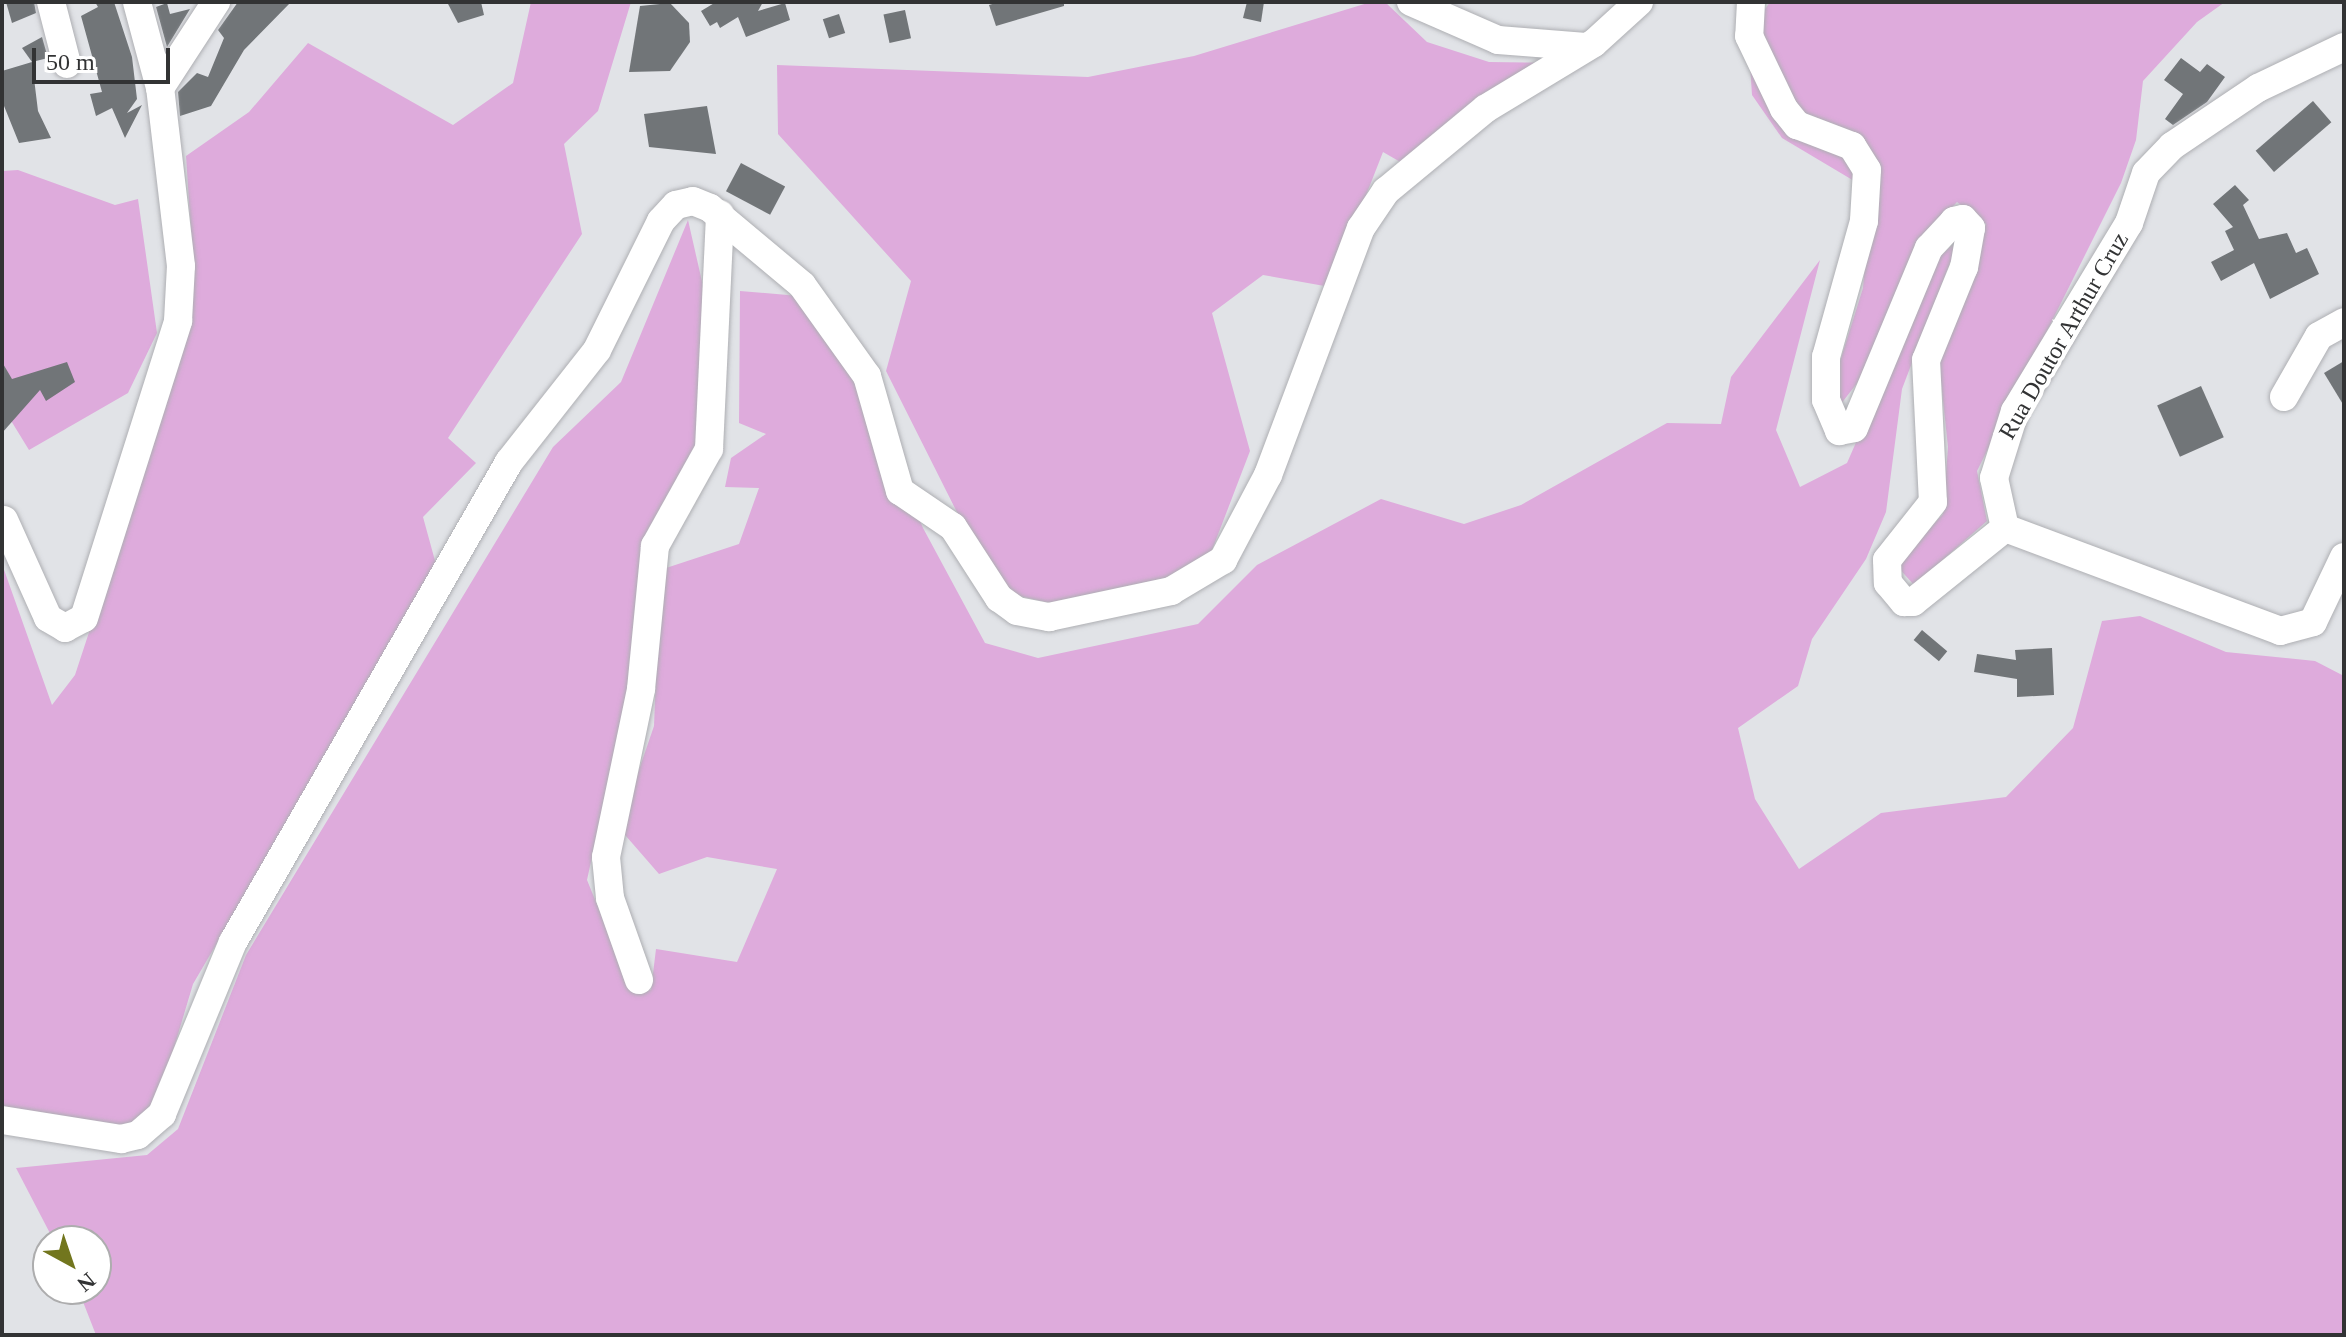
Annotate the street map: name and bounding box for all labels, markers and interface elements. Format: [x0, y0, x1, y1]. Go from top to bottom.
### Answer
scale bar [36, 32, 174, 82]
text: 50 m [46, 49, 95, 75]
street label: Rua Doutor Arthur Cruz [1993, 227, 2135, 445]
north arrow [32, 1225, 112, 1305]
text: N [72, 1268, 101, 1297]

